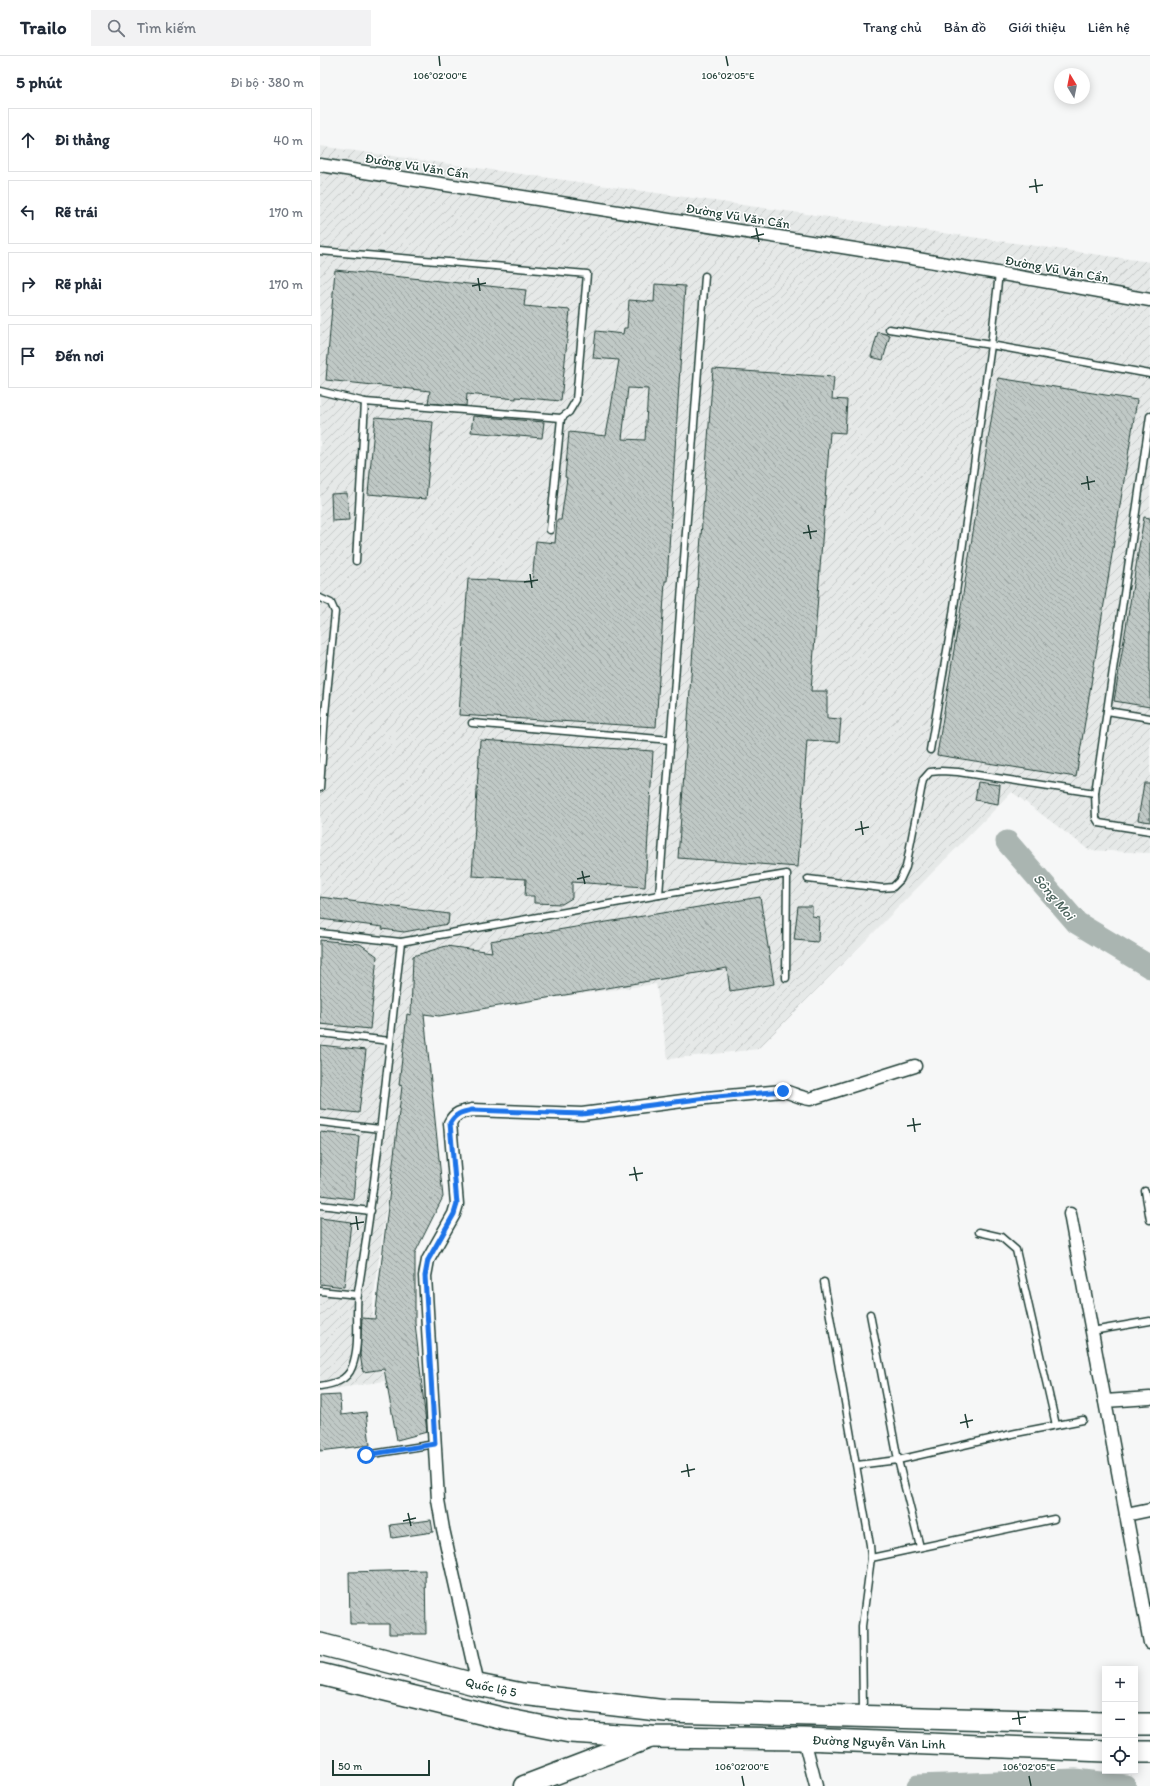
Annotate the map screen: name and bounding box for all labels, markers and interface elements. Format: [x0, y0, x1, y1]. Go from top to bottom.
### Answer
search box [91, 10, 371, 46]
text: Trailo [20, 16, 67, 39]
icon: search [105, 17, 127, 39]
text: Tìm kiếm [137, 19, 196, 37]
text: Trang chủ [863, 19, 922, 36]
text: Bản đồ [944, 19, 986, 36]
text: Giới thiệu [1008, 19, 1066, 36]
text: Liên hệ [1088, 19, 1130, 36]
north arrow [1054, 68, 1090, 104]
text: 106°02'00"E [413, 69, 467, 82]
text: 106°02'05"E [702, 69, 755, 82]
text: 5 phút [16, 72, 62, 92]
text: Đi bộ · 380 m [230, 75, 304, 90]
icon: ahead [17, 129, 39, 151]
text: Đi thẳng [55, 131, 110, 149]
text: 40 m [273, 133, 303, 148]
street label: Đường Vũ Văn Cẩn [364, 150, 471, 182]
street label: Đường Vũ Văn Cẩn [685, 200, 792, 232]
icon: left [17, 201, 39, 223]
text: Rẽ trái [55, 203, 98, 221]
text: 170 m [269, 205, 303, 220]
street label: Đường Vũ Văn Cẩn [1004, 252, 1111, 286]
icon: right [17, 273, 39, 295]
text: Rẽ phải [55, 275, 102, 293]
text: 170 m [269, 277, 303, 292]
icon: arrive [17, 345, 39, 367]
text: Đến nơi [55, 347, 104, 365]
water label: Sông Moi [1030, 870, 1079, 925]
route end [774, 1082, 792, 1100]
route start [357, 1446, 375, 1464]
map controls [1102, 1666, 1138, 1774]
button: + [1102, 1666, 1138, 1702]
street label: Quốc lộ 5 [464, 1674, 518, 1700]
button: − [1102, 1702, 1138, 1738]
street label: Đường Nguyễn Văn Linh [812, 1732, 946, 1752]
button: locate [1102, 1738, 1138, 1774]
scale bar [332, 1758, 430, 1777]
text: 50 m [338, 1760, 362, 1773]
text: 106°02'00"E [715, 1760, 769, 1773]
text: 106°02'05"E [1003, 1760, 1056, 1773]

